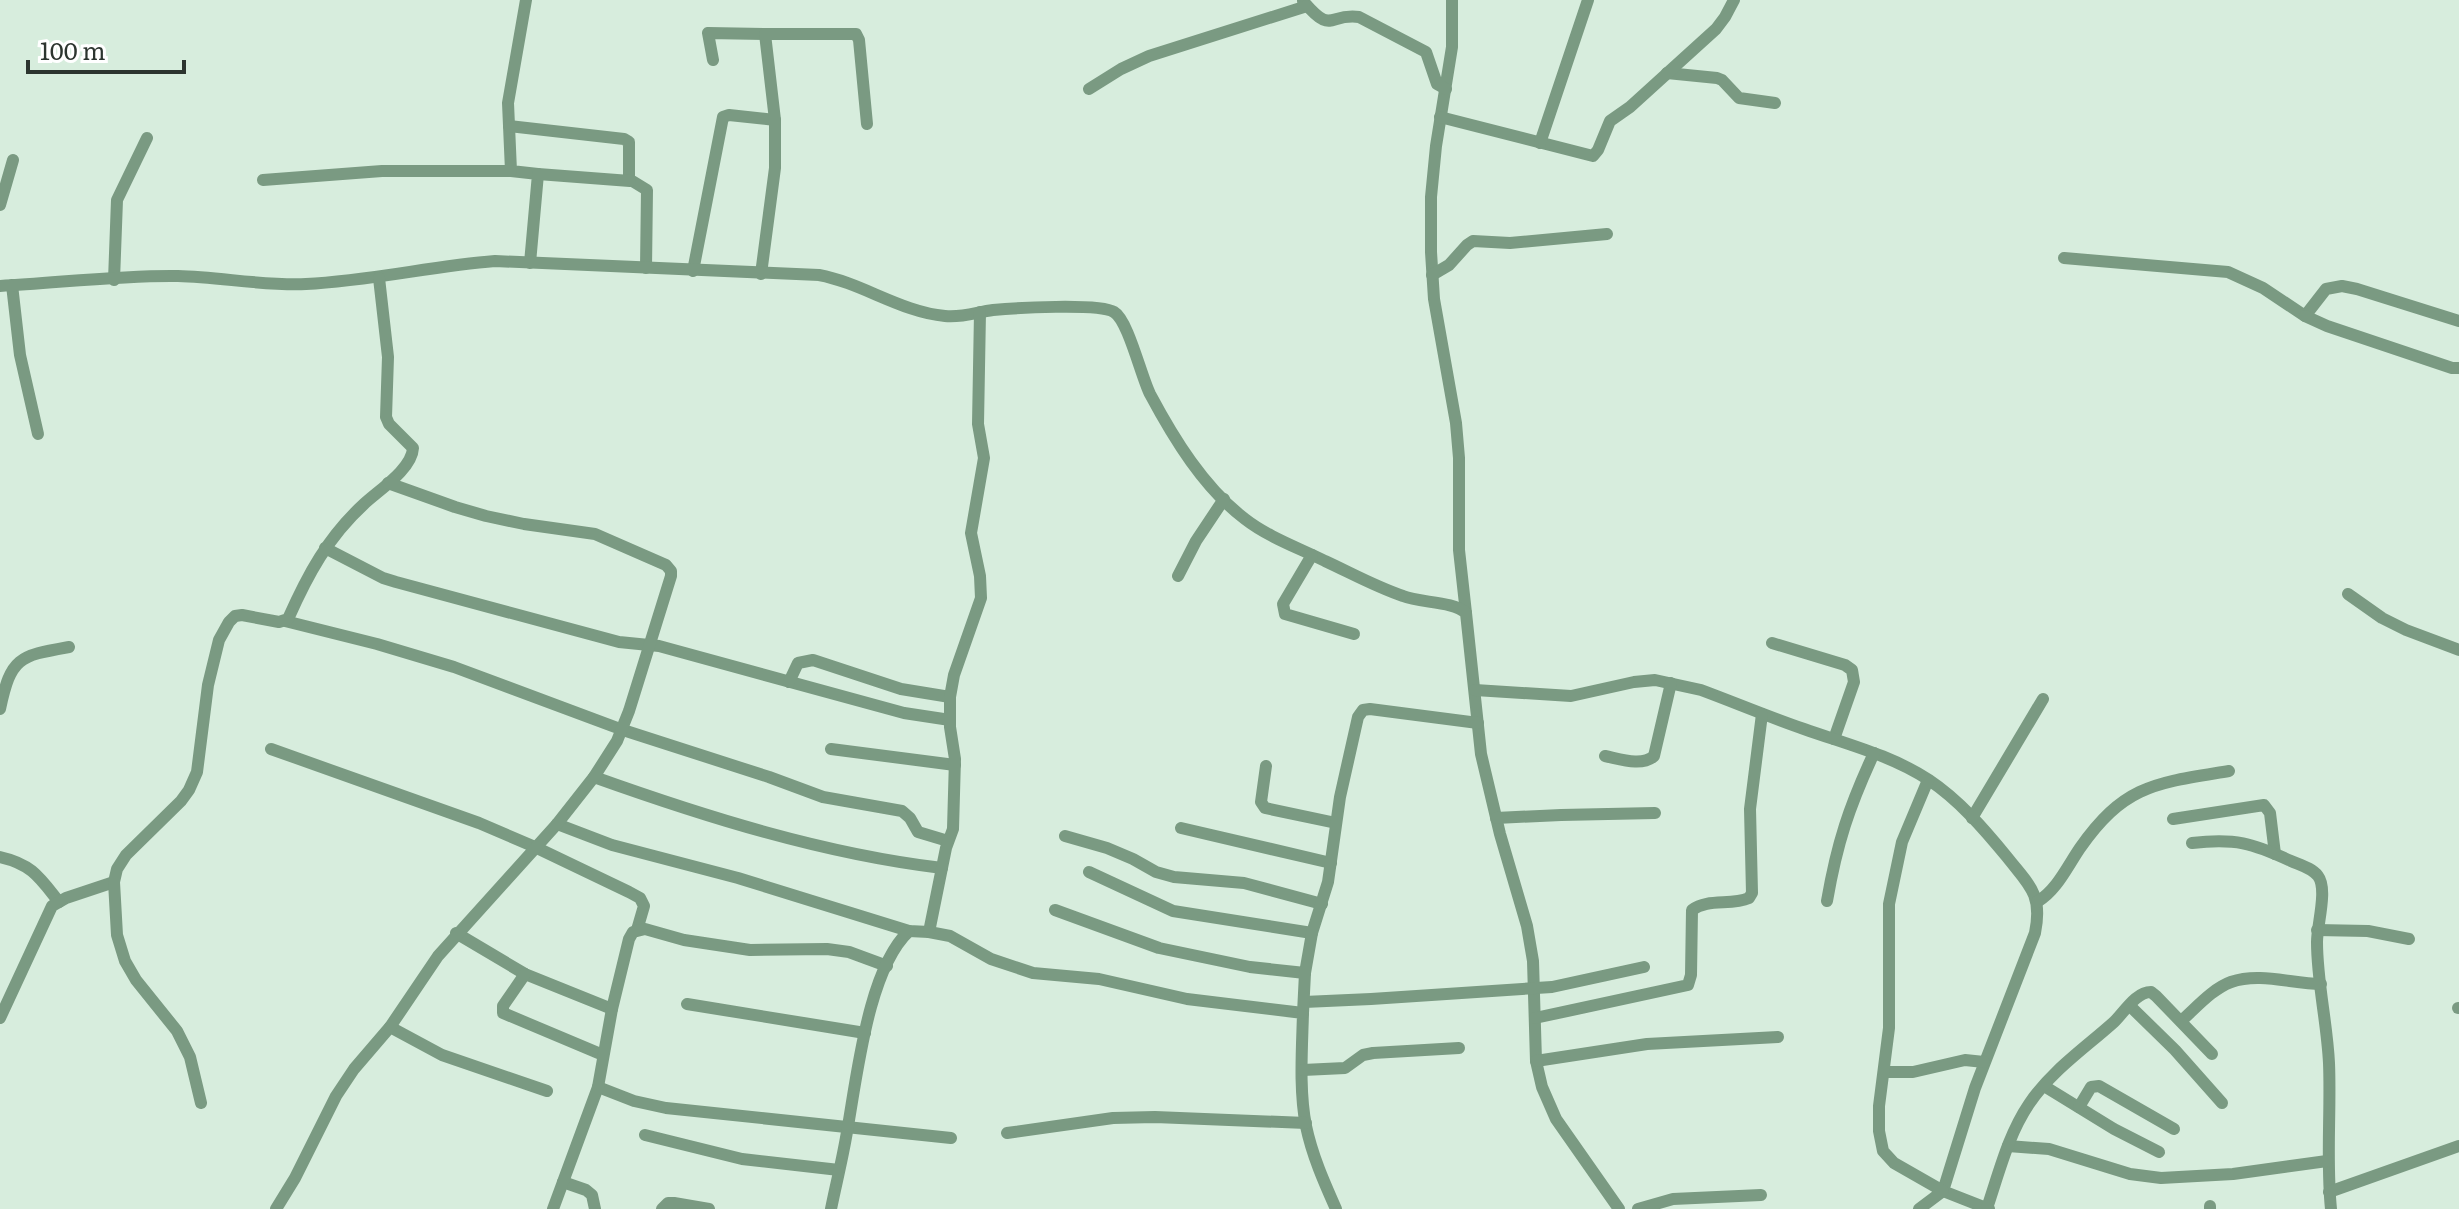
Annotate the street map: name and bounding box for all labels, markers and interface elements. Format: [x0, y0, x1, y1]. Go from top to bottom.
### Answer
scale bar [28, 24, 184, 74]
text: 100 m [40, 32, 106, 67]

